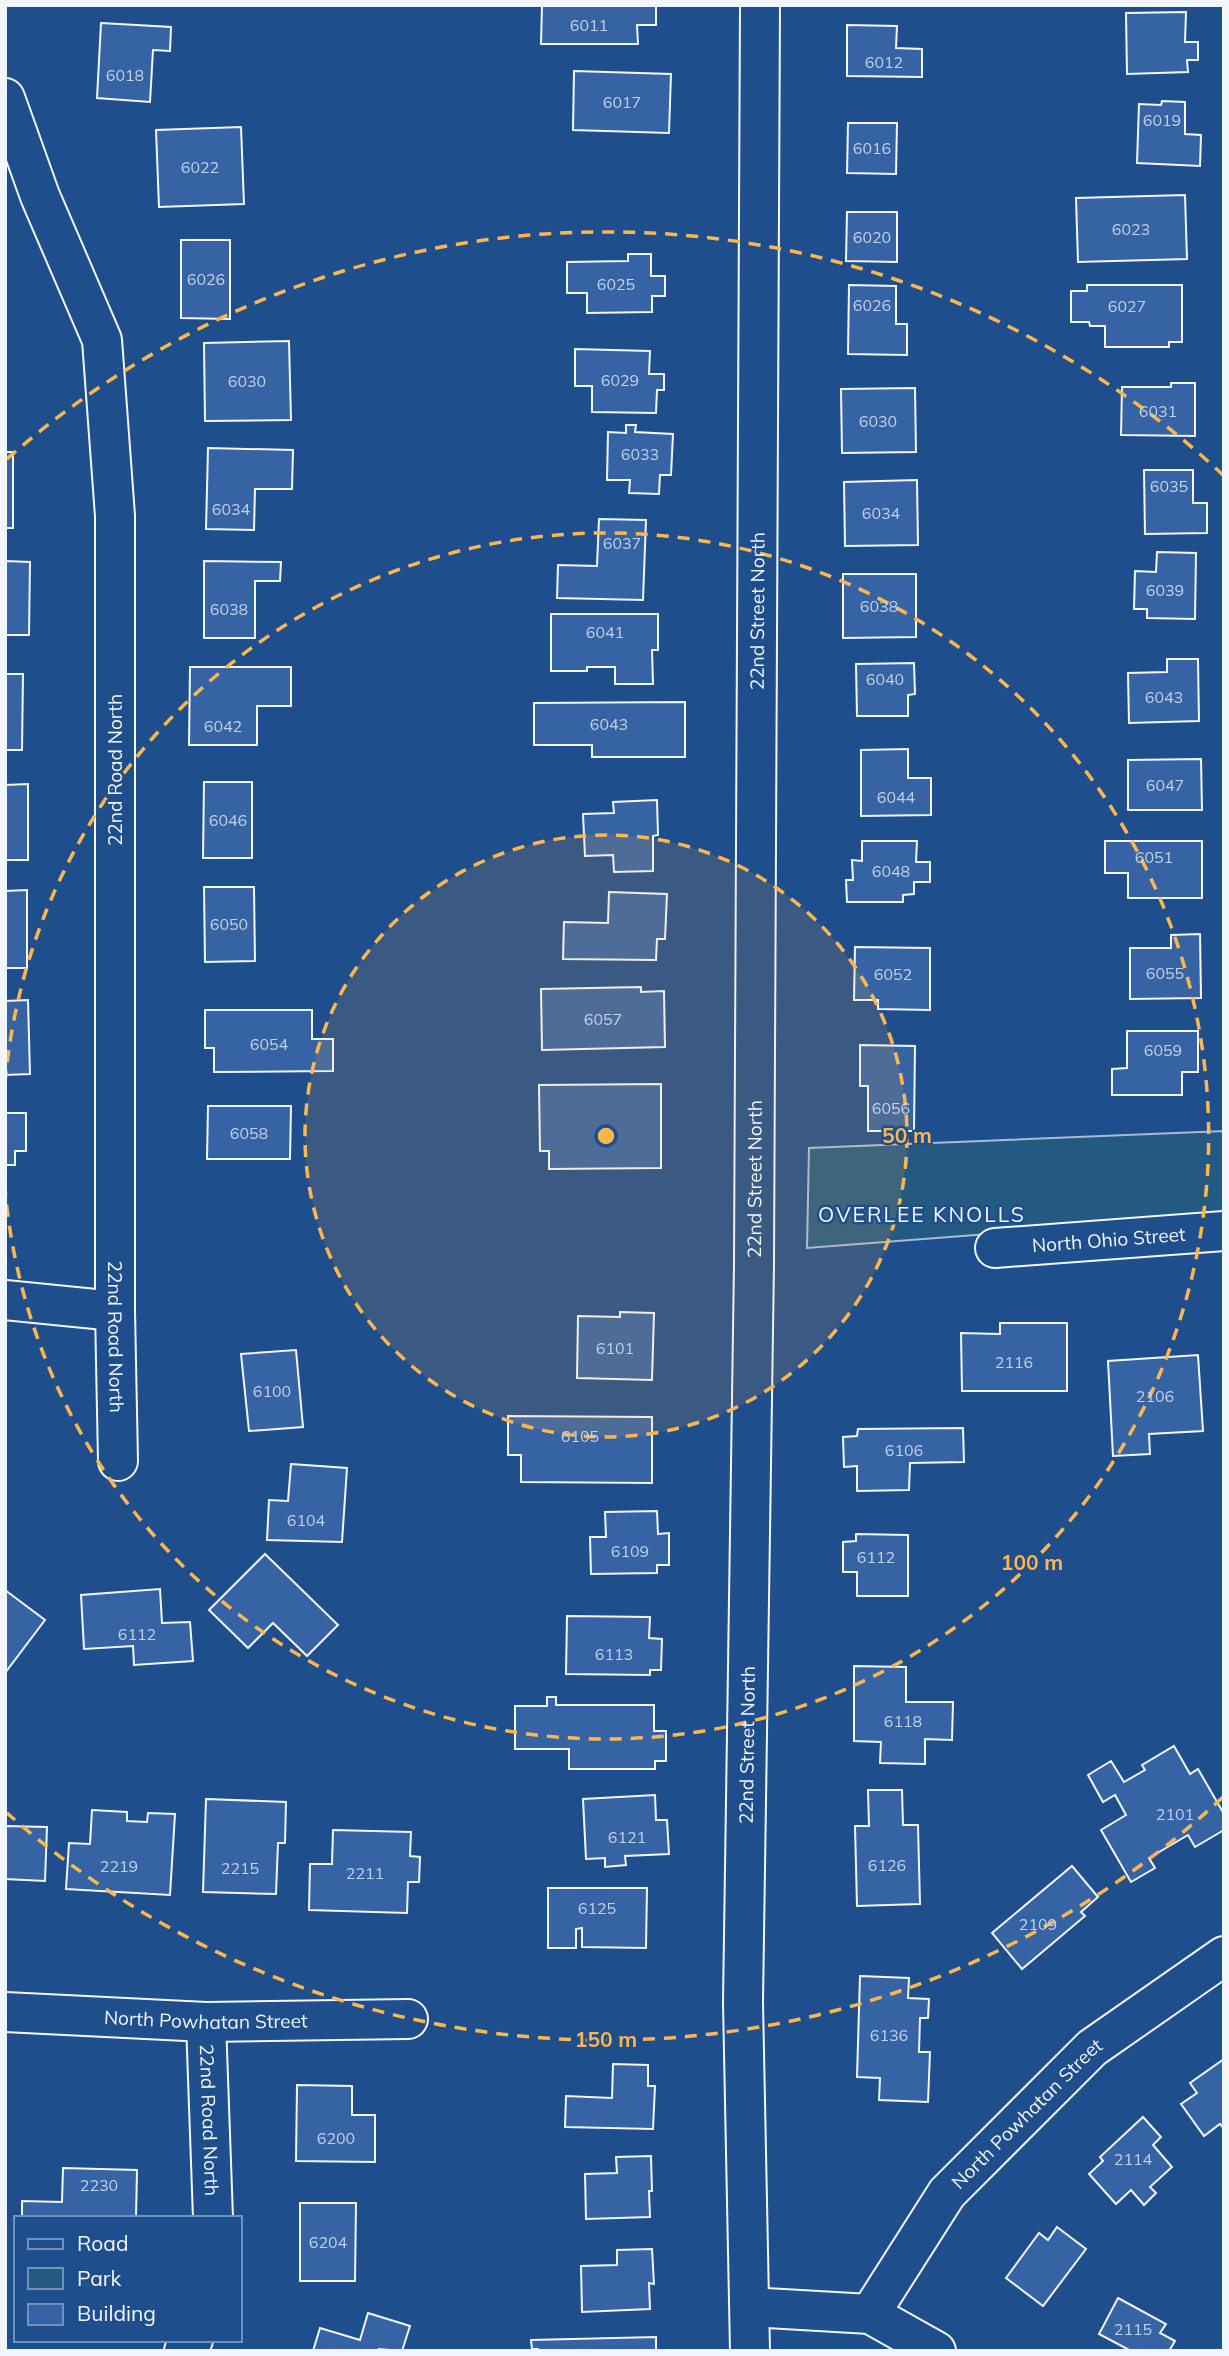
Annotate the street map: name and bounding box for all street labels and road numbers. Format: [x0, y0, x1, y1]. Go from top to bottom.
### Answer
street label: 22nd Street North [745, 532, 769, 690]
street label: 22nd Road North [103, 694, 127, 846]
street label: 22nd Street North [742, 1100, 767, 1258]
street label: North Ohio Street [1031, 1222, 1187, 1257]
street label: 22nd Road North [103, 1261, 129, 1413]
street label: 22nd Street North [734, 1666, 760, 1824]
street label: North Powhatan Street [103, 2005, 308, 2034]
street label: North Powhatan Street [946, 2033, 1107, 2194]
street label: 22nd Road North [195, 2043, 224, 2196]

